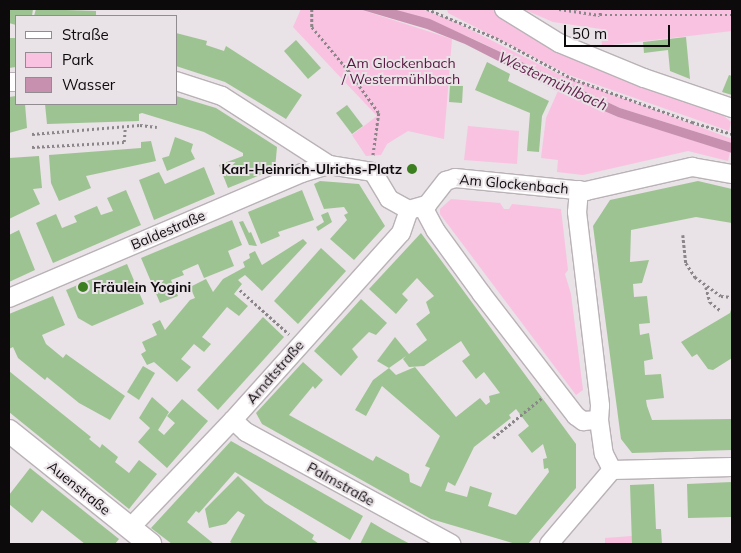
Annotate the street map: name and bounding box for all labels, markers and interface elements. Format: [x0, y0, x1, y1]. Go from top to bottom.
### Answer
legend [15, 15, 178, 105]
scale bar [566, 15, 672, 47]
text: 50 m [572, 24, 607, 43]
text: Straße [62, 25, 109, 44]
water label: Westermühlbach [495, 48, 611, 114]
text: Park [62, 50, 94, 69]
park label: Am Glockenbach / Westermühlbach [342, 55, 460, 88]
text: Wasser [62, 75, 115, 94]
place label: Karl-Heinrich-Ulrichs-Platz [221, 161, 402, 177]
marker: Karl-Heinrich-Ulrichs-Platz [406, 163, 418, 175]
street label: Am Glockenbach [459, 171, 569, 197]
street label: Baldestraße [128, 207, 208, 253]
place label: Fräulein Yogini [93, 279, 191, 295]
marker: Fräulein Yogini [77, 281, 89, 293]
street label: Arndtstraße [243, 337, 307, 407]
street label: Auenstraße [44, 458, 114, 518]
street label: Palmstraße [304, 459, 378, 509]

